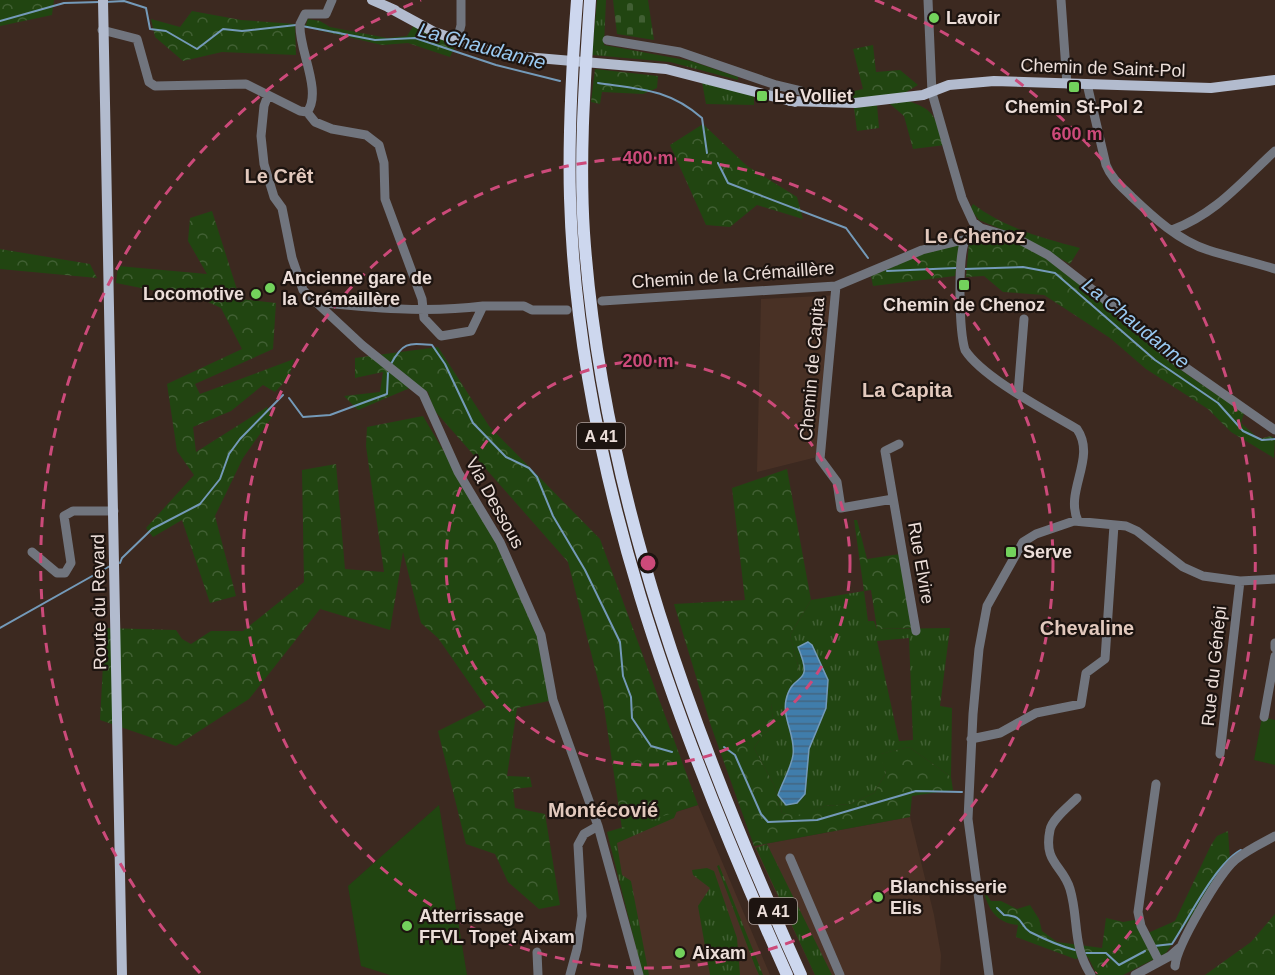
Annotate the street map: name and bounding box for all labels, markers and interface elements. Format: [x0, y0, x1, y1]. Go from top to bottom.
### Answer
place label: Lavoir [946, 8, 1000, 28]
marker: Lavoir [927, 11, 941, 25]
water label: La Chaudanne [416, 18, 548, 74]
street label: Chemin de Saint-Pol [1020, 55, 1186, 81]
marker: Chemin St-Pol 2 [1067, 80, 1081, 94]
place label: Le Volliet [774, 86, 853, 106]
marker: Le Volliet [755, 89, 769, 103]
place label: Chemin St-Pol 2 [1005, 97, 1143, 117]
text: 600 m [1051, 124, 1103, 144]
text: 400 m [622, 148, 674, 168]
district label: Le Crêt [245, 165, 314, 187]
district label: Le Chenoz [924, 225, 1026, 247]
street label: Chemin de la Crémaillère [631, 258, 835, 292]
place label: Ancienne gare de la Crémaillère [282, 268, 432, 309]
water label: La Chaudanne [1078, 273, 1194, 373]
marker: Chemin de Chenoz [957, 278, 971, 292]
marker: Ancienne gare de la Crémaillère [263, 281, 277, 295]
place label: Locomotive [143, 284, 244, 304]
marker: Locomotive [249, 287, 263, 301]
street label: Chemin de Capita [796, 295, 828, 442]
place label: Chemin de Chenoz [883, 295, 1045, 315]
text: 200 m [622, 351, 674, 371]
district label: La Capita [862, 379, 953, 401]
road number: A 41 [577, 423, 625, 449]
street label: Via Dessous [462, 454, 528, 552]
street label: Rue Elvire [904, 520, 938, 606]
street label: Route du Revard [88, 534, 110, 670]
place label: Serve [1023, 542, 1072, 562]
marker: Serve [1004, 545, 1018, 559]
centre of rings [638, 553, 658, 573]
street label: Rue du Génépi [1198, 605, 1230, 727]
district label: Chevaline [1040, 617, 1134, 639]
district label: Montécovié [548, 799, 658, 821]
place label: Blanchisserie Elis [890, 877, 1007, 918]
marker: Blanchisserie Elis [871, 890, 885, 904]
road number: A 41 [749, 898, 797, 924]
place label: Atterrissage FFVL Topet Aixam [419, 906, 575, 947]
marker: Atterrissage FFVL Topet Aixam [400, 919, 414, 933]
place label: Aixam [692, 943, 746, 963]
marker: Aixam [673, 946, 687, 960]

